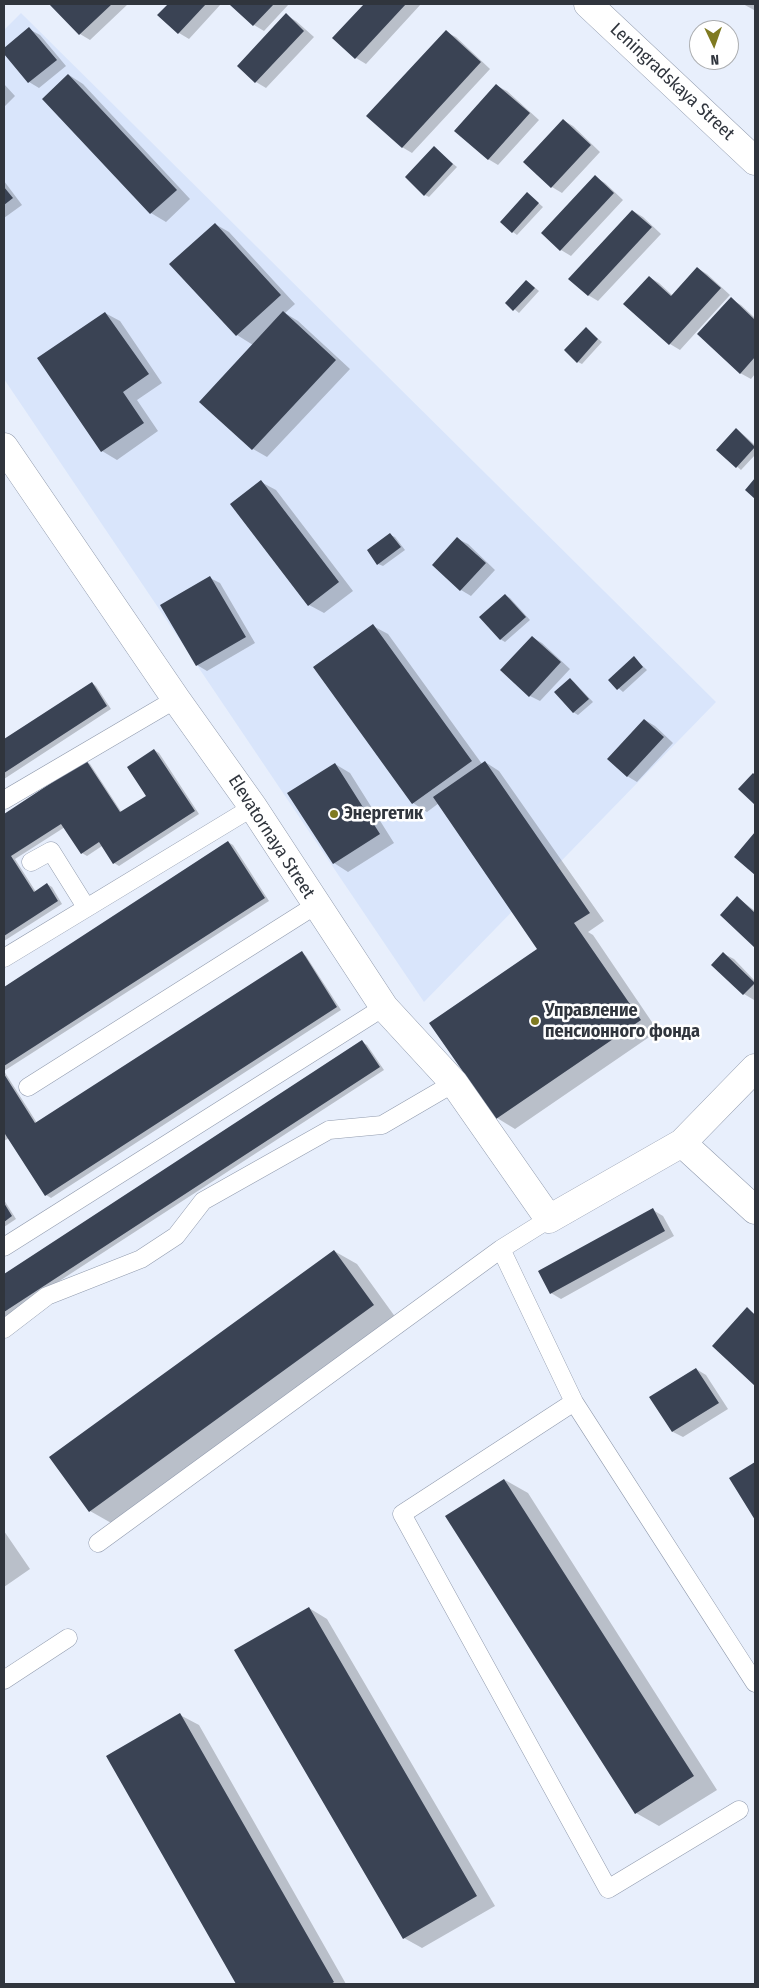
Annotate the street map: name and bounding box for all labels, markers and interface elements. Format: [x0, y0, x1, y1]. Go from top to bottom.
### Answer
street label: Leningradskaya Street [605, 19, 739, 145]
north arrow [689, 20, 739, 70]
text: N [710, 51, 719, 68]
street label: Elevatornaya Street [223, 771, 319, 903]
place label: Энергетик [344, 803, 423, 825]
marker: Энергетик [328, 808, 340, 820]
place label: Управление пенсионного фонда [545, 1000, 700, 1042]
marker: Управление пенсионного фонда [529, 1015, 541, 1027]

